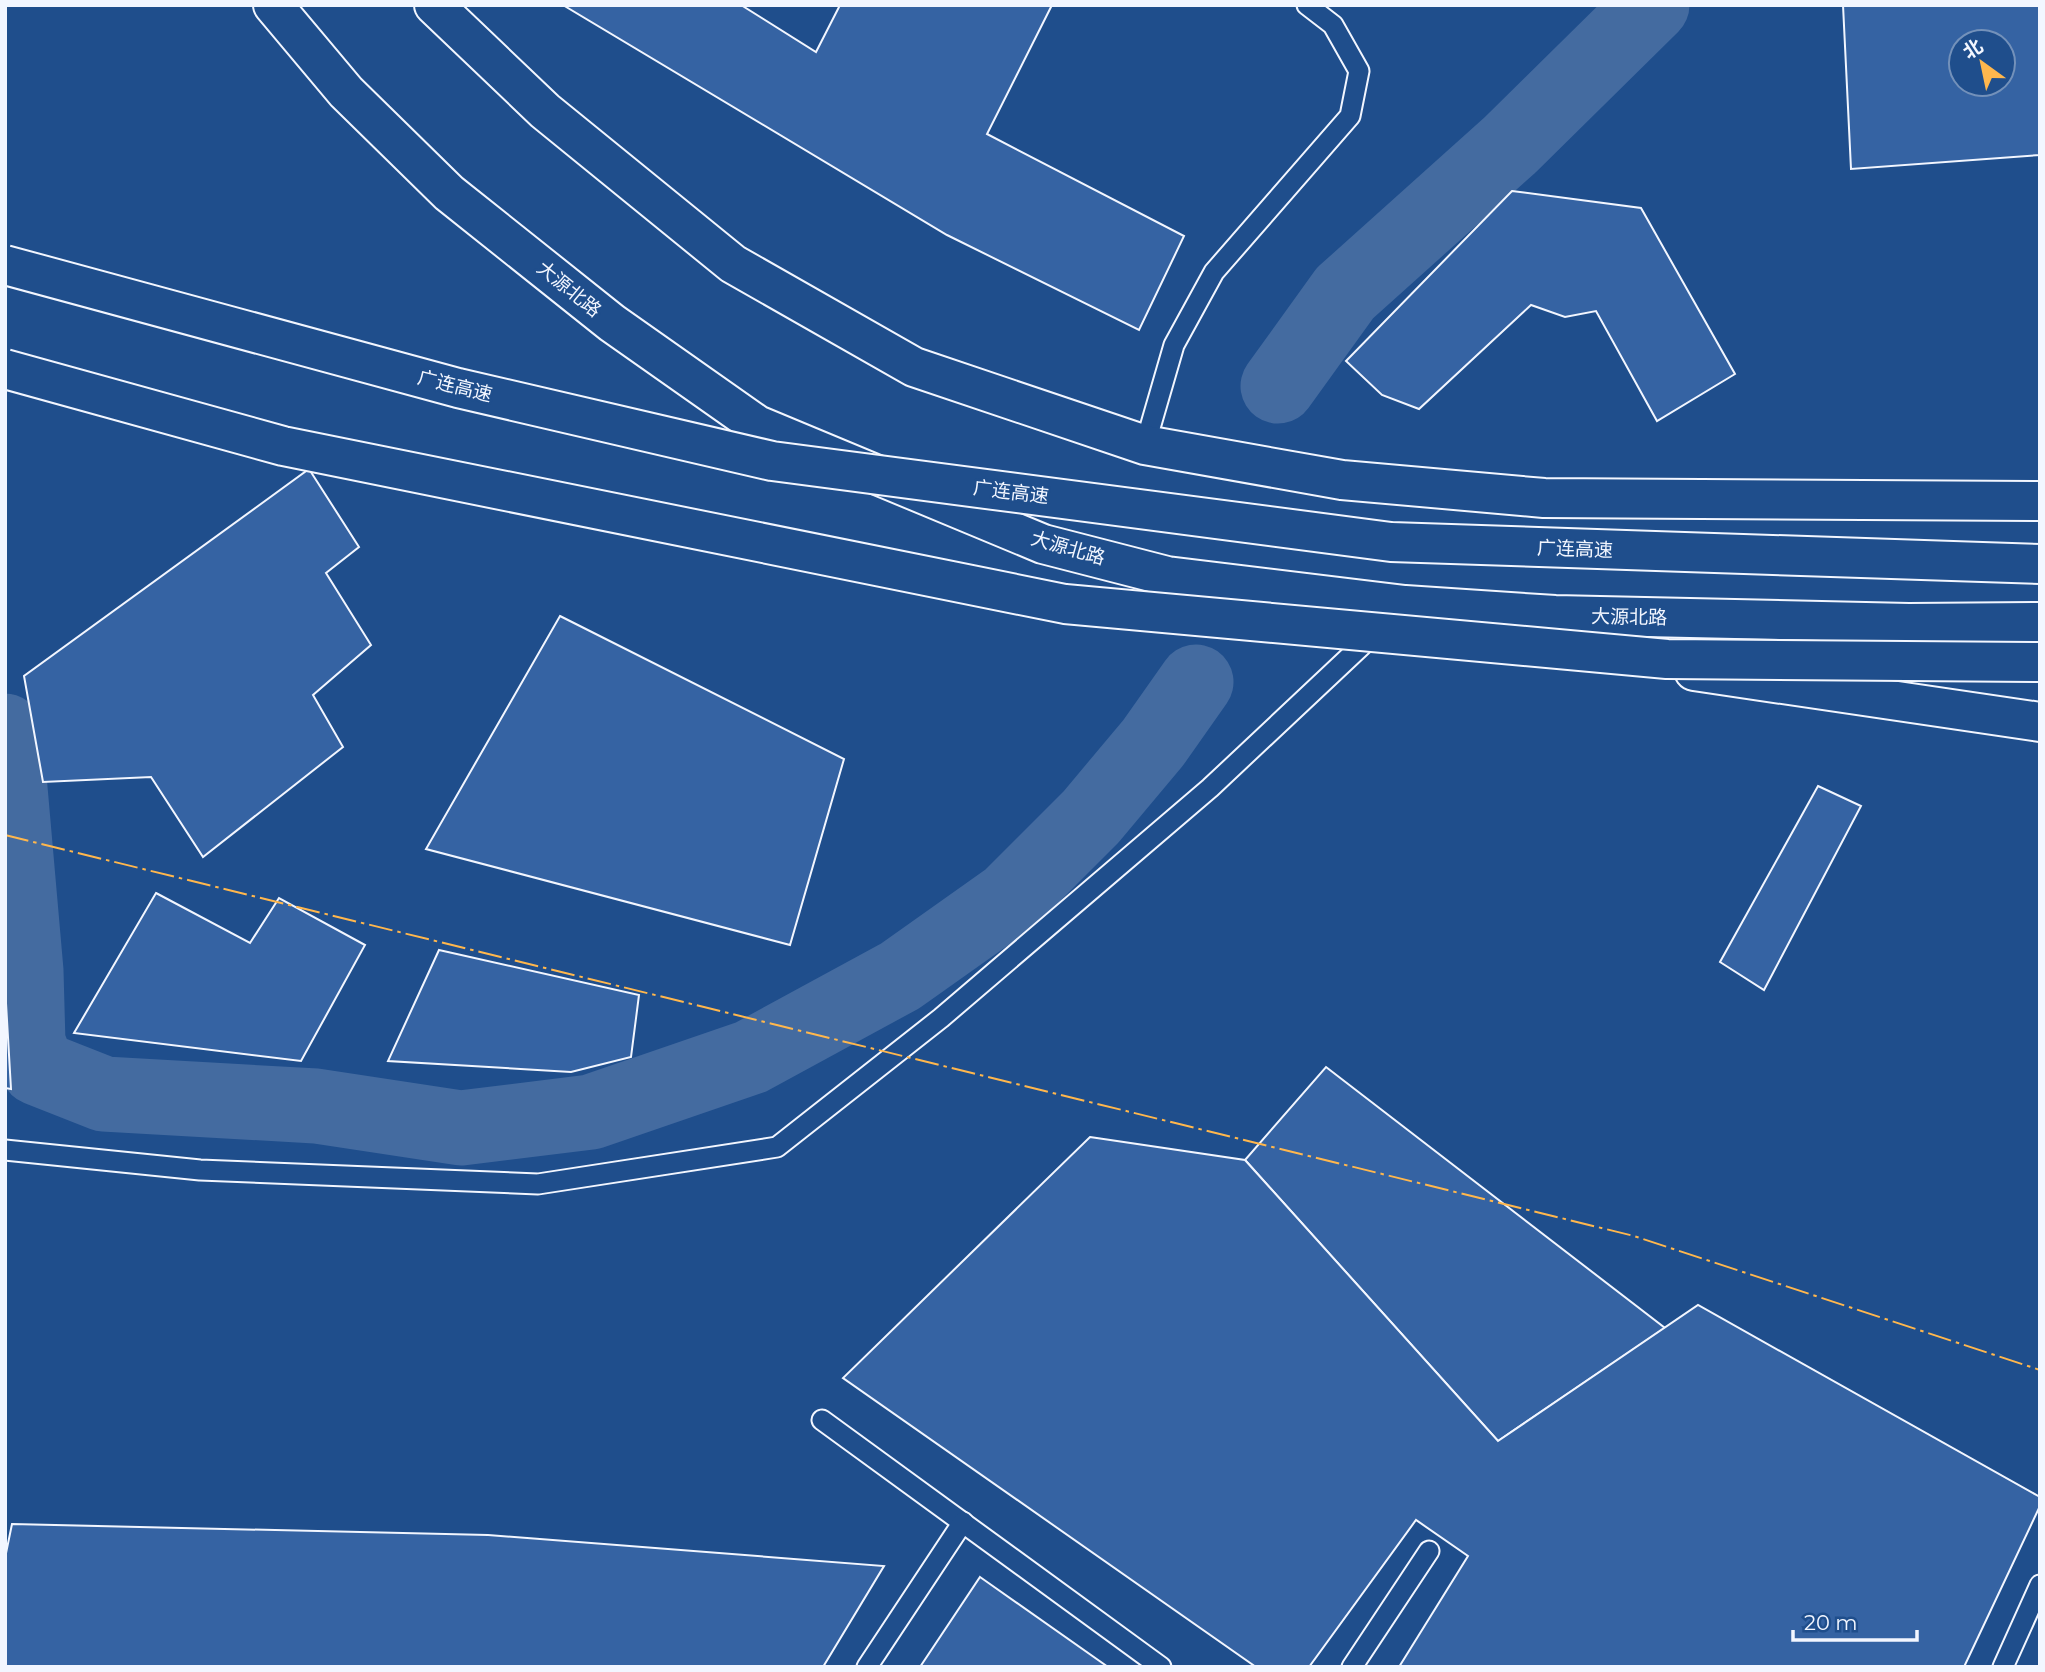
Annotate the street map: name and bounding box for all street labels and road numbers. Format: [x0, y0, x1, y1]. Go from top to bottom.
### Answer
street label: 大源北路 [532, 256, 606, 322]
street label: 广连高速 [415, 366, 495, 406]
street label: 广连高速 [972, 476, 1050, 508]
street label: 大源北路 [1028, 526, 1108, 570]
street label: 广连高速 [1537, 536, 1613, 562]
street label: 大源北路 [1591, 605, 1667, 629]

